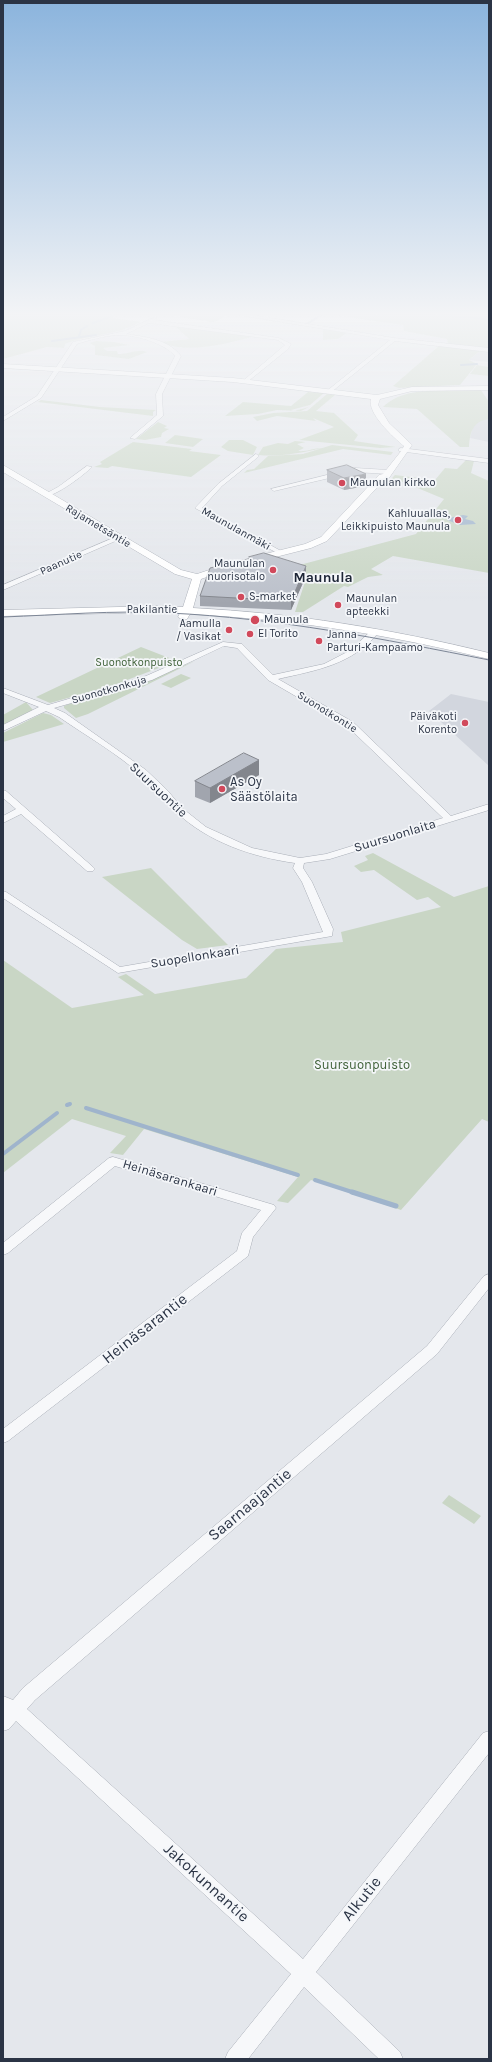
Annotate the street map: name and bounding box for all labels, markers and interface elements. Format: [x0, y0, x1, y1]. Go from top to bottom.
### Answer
place label: Maunulan kirkko [350, 476, 436, 490]
marker: Maunulan kirkko [337, 478, 347, 488]
street label: Rajametsäntie [63, 501, 133, 551]
street label: Maunulanmäki [199, 505, 273, 553]
place label: Kahluuallas, Leikkipuisto Maunula [341, 507, 450, 533]
marker: Kahluuallas, Leikkipuisto Maunula [453, 515, 463, 525]
street label: Paanutie [38, 548, 84, 578]
place label: Maunulan nuorisotalo [207, 557, 265, 583]
marker: Maunulan nuorisotalo [268, 565, 278, 575]
district label: Maunula [293, 570, 353, 586]
place label: S-market [249, 590, 296, 604]
marker: S-market [236, 592, 246, 602]
place label: Maunulan apteekki [346, 592, 397, 618]
marker: Maunulan apteekki [333, 600, 343, 610]
street label: Pakilantie [127, 603, 177, 617]
place label: Maunula [264, 613, 308, 627]
marker: Maunula [249, 614, 261, 626]
place label: Aamulla / Vasikat [176, 617, 221, 643]
marker: Aamulla / Vasikat [224, 625, 234, 635]
place label: El Torito [258, 627, 298, 641]
place label: Janna Parturi-Kampaamo [327, 628, 423, 654]
marker: El Torito [245, 629, 255, 639]
marker: Janna Parturi-Kampaamo [314, 636, 324, 646]
park label: Suonotkonpuisto [95, 656, 183, 670]
street label: Suonotkonkuja [70, 673, 148, 707]
street label: Suonotkontie [295, 688, 359, 736]
place label: Päiväkoti Korento [410, 710, 457, 736]
marker: Päiväkoti Korento [460, 718, 470, 728]
street label: Suursuontie [126, 759, 190, 821]
place label: As Oy Säästölaita [230, 774, 298, 805]
marker: As Oy Säästölaita [217, 784, 227, 794]
street label: Suursuonlaita [352, 816, 438, 856]
street label: Suopellonkaari [150, 942, 240, 972]
park label: Suursuonpuisto [314, 1057, 410, 1073]
street label: Heinäsarankaari [121, 1156, 219, 1200]
street label: Heinäsarantie [99, 1290, 191, 1368]
street label: Saarnaajantie [204, 1465, 296, 1545]
street label: Jakokunnantie [159, 1840, 253, 1926]
street label: Alkutie [338, 1873, 386, 1925]

